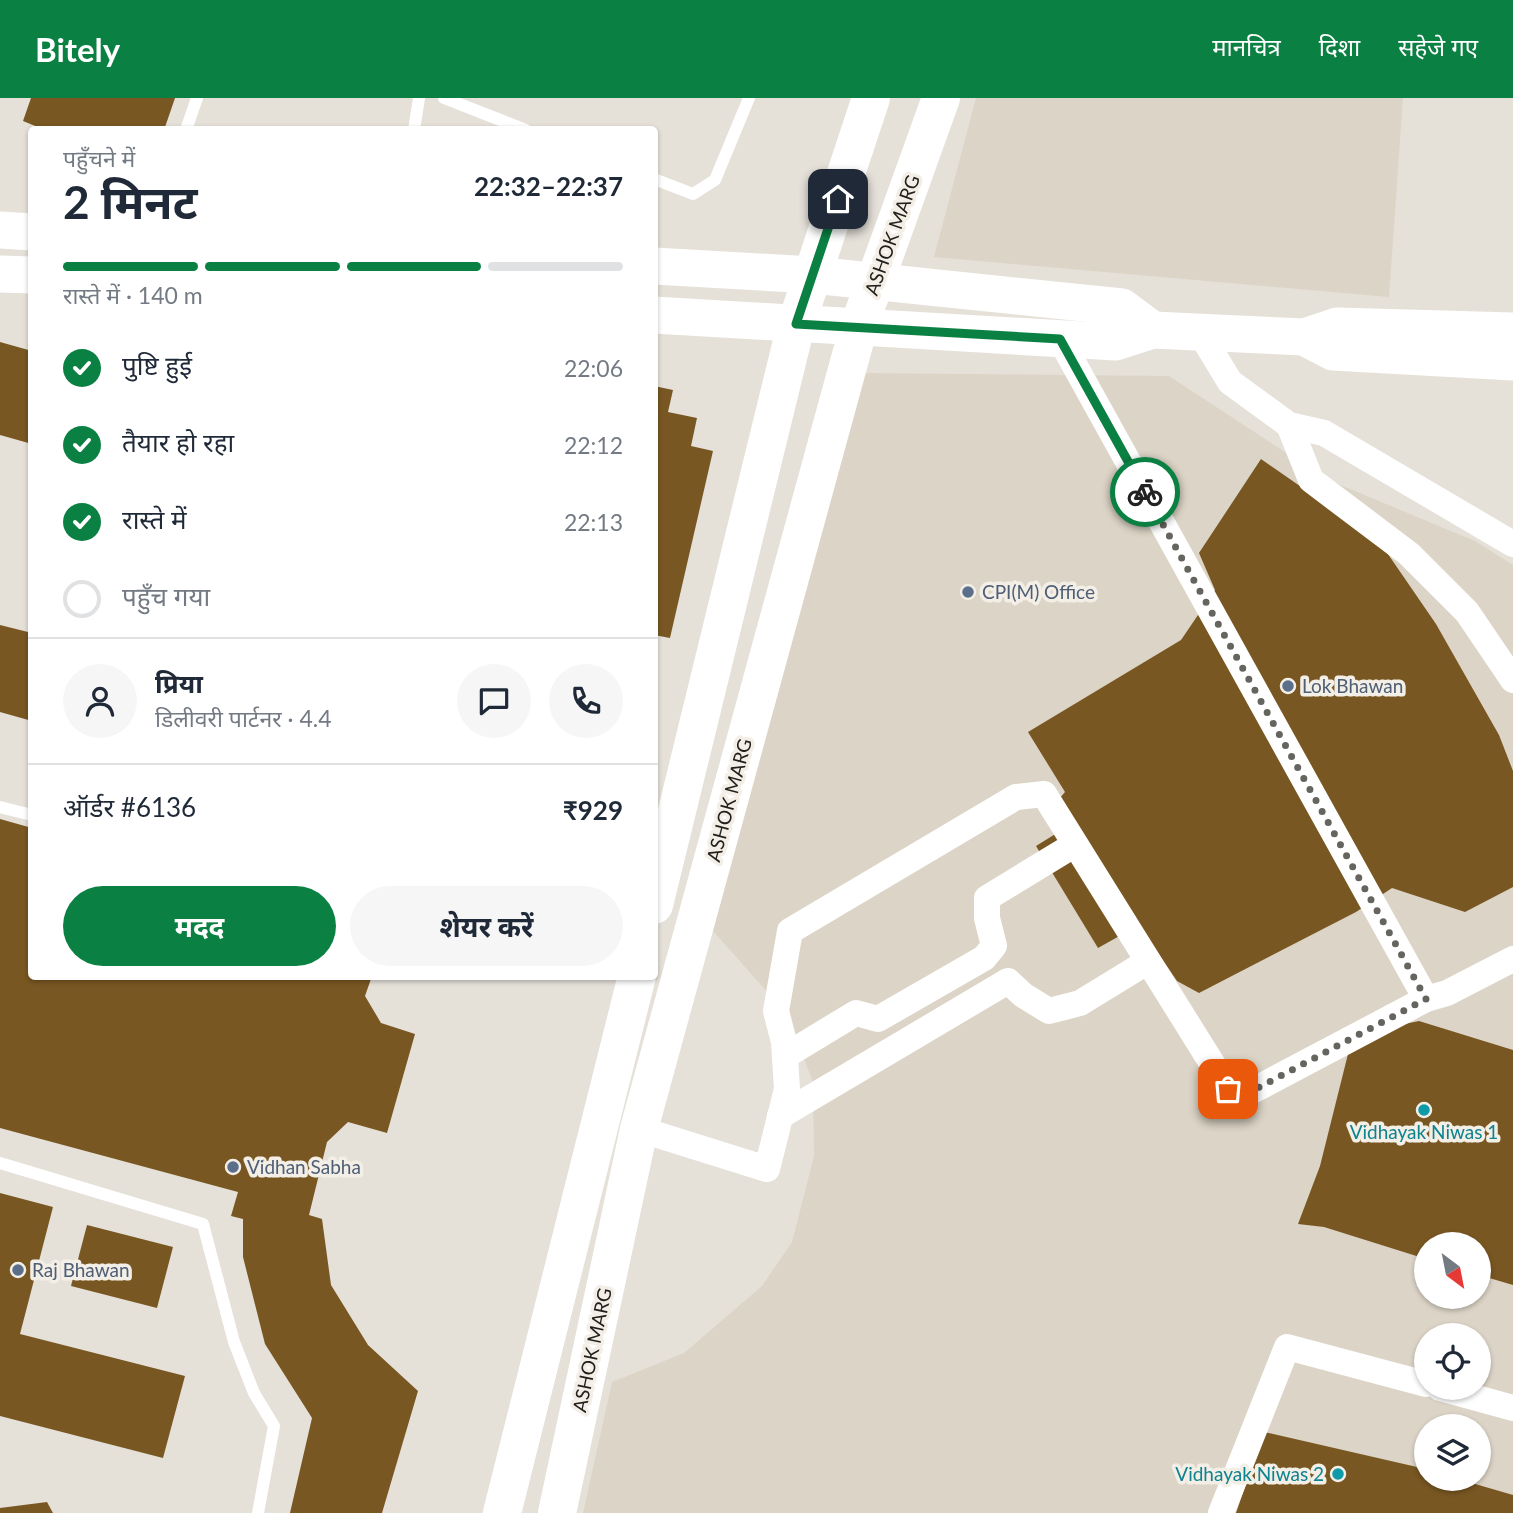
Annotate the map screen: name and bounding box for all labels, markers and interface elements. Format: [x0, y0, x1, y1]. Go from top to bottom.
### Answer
text: Bitely [35, 29, 120, 69]
text: मानचित्र [1212, 32, 1281, 61]
text: दिशा [1319, 32, 1360, 61]
text: सहेजे गए [1398, 32, 1478, 61]
text: पहुँचने में [63, 144, 135, 172]
pin [808, 169, 868, 229]
text: 22:32–22:37 [474, 170, 623, 202]
street label: ASHOK MARG [859, 171, 924, 298]
text: 2 मिनट [63, 174, 197, 229]
icon: home [819, 180, 857, 218]
text: रास्ते में · 140 m [63, 281, 203, 309]
icon: check [63, 349, 101, 387]
text: पुष्टि हुई [122, 349, 192, 381]
text: 22:06 [564, 354, 623, 382]
icon: check [63, 426, 101, 464]
text: तैयार हो रहा [122, 426, 234, 458]
text: 22:12 [564, 431, 623, 459]
courier [1110, 457, 1180, 527]
icon: bike [1126, 473, 1164, 511]
icon: check [63, 503, 101, 541]
text: रास्ते में [122, 503, 187, 535]
text: 22:13 [564, 508, 623, 536]
text: पहुँच गया [122, 580, 210, 612]
place label: CPI(M) Office [982, 580, 1095, 603]
marker: CPI(M) Office [960, 584, 976, 600]
button: person [63, 664, 137, 738]
button: chat [457, 664, 531, 738]
button: phone [549, 664, 623, 738]
text: प्रिया [155, 667, 203, 699]
place label: Lok Bhawan [1302, 674, 1403, 697]
marker: Lok Bhawan [1280, 678, 1296, 694]
text: डिलीवरी पार्टनर · 4.4 [155, 704, 332, 732]
street label: ASHOK MARG [701, 736, 756, 864]
text: ऑर्डर #6136 [63, 791, 196, 823]
text: ₹929 [563, 794, 623, 826]
button: मदद [63, 886, 336, 966]
button: शेयर करें [350, 886, 623, 966]
pin [1198, 1059, 1258, 1119]
icon: bag [1209, 1070, 1247, 1108]
marker: Vidhayak Niwas 1 [1416, 1102, 1432, 1118]
place label: Vidhayak Niwas 1 [1350, 1120, 1498, 1143]
place label: Vidhan Sabha [247, 1155, 361, 1178]
marker: Vidhan Sabha [225, 1159, 241, 1175]
north arrow [1414, 1232, 1491, 1309]
map controls [1414, 1232, 1491, 1491]
place label: Raj Bhawan [32, 1258, 130, 1281]
marker: Raj Bhawan [10, 1262, 26, 1278]
street label: ASHOK MARG [567, 1286, 616, 1414]
button: locate [1414, 1323, 1491, 1400]
button: layers [1414, 1414, 1491, 1491]
place label: Vidhayak Niwas 2 [1175, 1462, 1324, 1485]
marker: Vidhayak Niwas 2 [1330, 1466, 1346, 1482]

